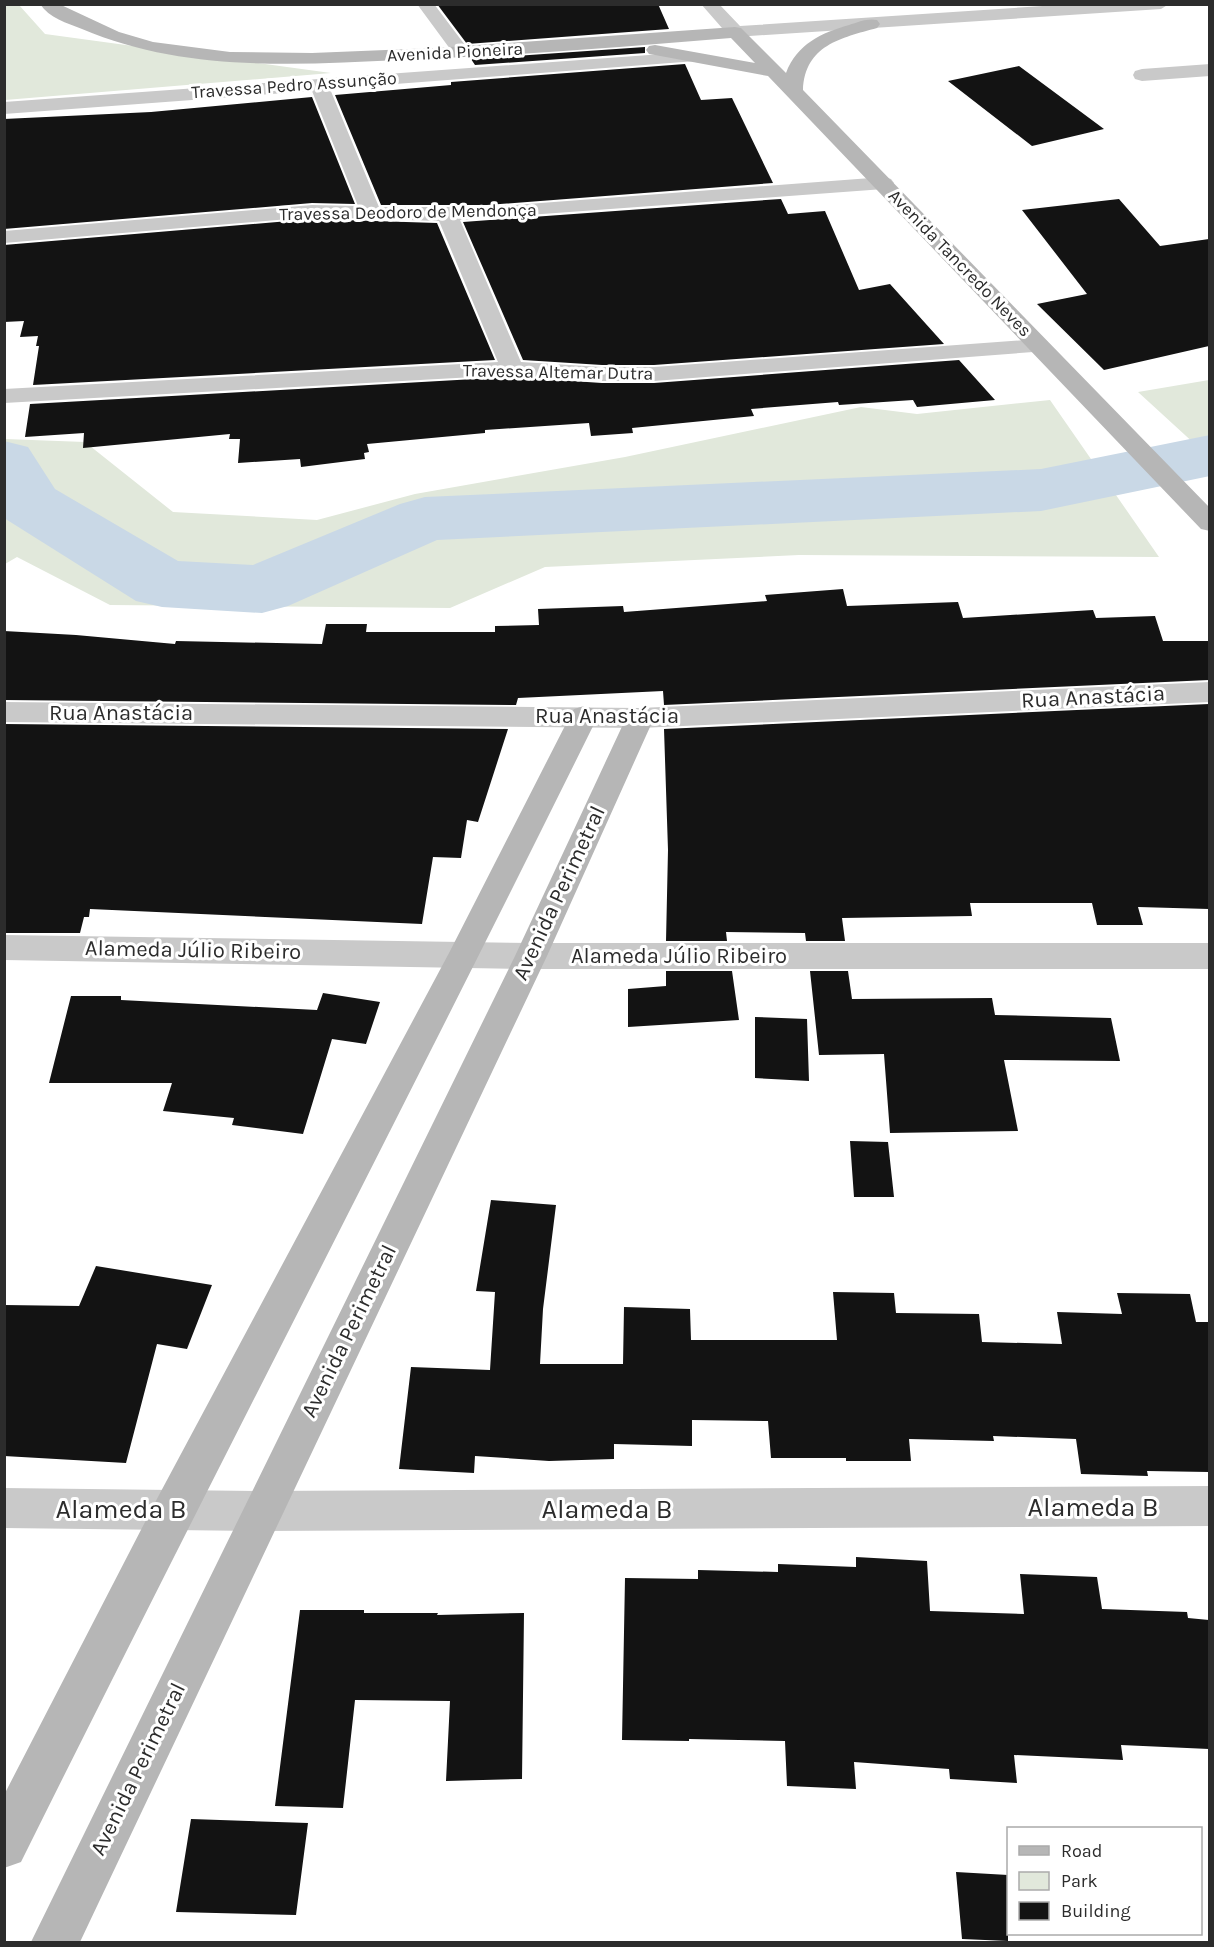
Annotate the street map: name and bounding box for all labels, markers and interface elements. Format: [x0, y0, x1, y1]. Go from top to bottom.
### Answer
street label: Avenida Pioneira [386, 37, 524, 67]
street label: Travessa Pedro Assunção [190, 67, 398, 103]
street label: Avenida Tancredo Neves [884, 185, 1036, 341]
street label: Travessa Deodoro de Mendonça [279, 199, 537, 225]
street label: Travessa Altemar Dutra [463, 359, 653, 385]
street label: Rua Anastácia [1020, 680, 1166, 714]
street label: Rua Anastácia [49, 700, 193, 726]
street label: Rua Anastácia [535, 703, 679, 729]
street label: Avenida Perimetral [507, 802, 611, 984]
street label: Alameda Júlio Ribeiro [85, 935, 301, 965]
street label: Alameda Júlio Ribeiro [571, 943, 787, 969]
street label: Avenida Perimetral [296, 1240, 402, 1422]
street label: Alameda B [1027, 1491, 1159, 1523]
street label: Alameda B [55, 1493, 187, 1525]
street label: Alameda B [541, 1493, 673, 1525]
street label: Avenida Perimetral [85, 1678, 191, 1860]
legend [1007, 1827, 1202, 1935]
text: Road [1061, 1840, 1102, 1862]
text: Park [1061, 1870, 1098, 1892]
text: Building [1061, 1900, 1131, 1922]

